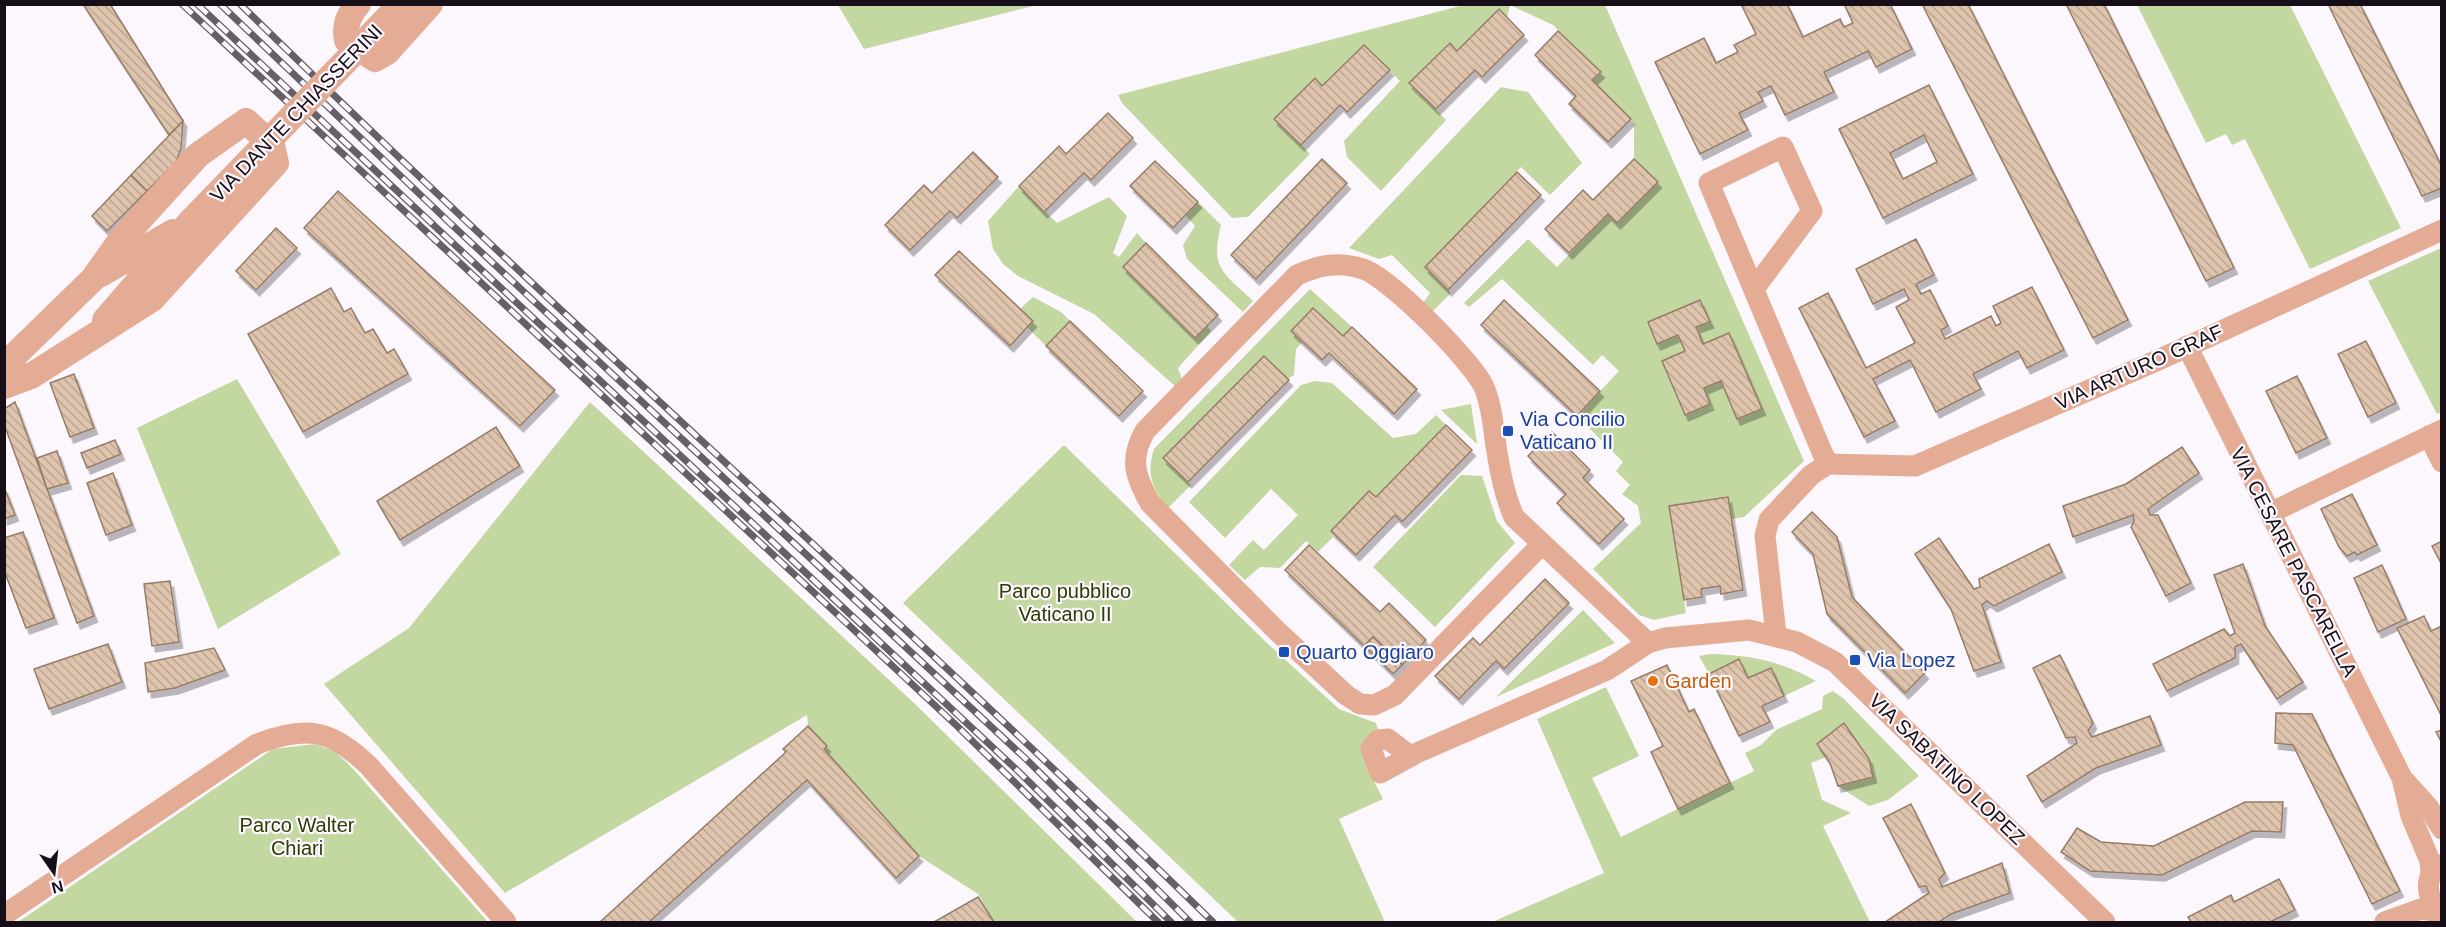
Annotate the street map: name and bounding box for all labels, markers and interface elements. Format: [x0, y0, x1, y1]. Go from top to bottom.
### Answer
street label: VIA DANTE CHIASSERINI [205, 20, 387, 206]
street label: VIA ARTURO GRAF [2052, 320, 2226, 414]
place label: Via Concilio Vaticano II [1520, 408, 1625, 453]
marker: Via Concilio Vaticano II [1501, 424, 1515, 438]
street label: VIA CESARE PASCARELLA [2226, 444, 2362, 681]
park label: Parco pubblico Vaticano II [999, 580, 1131, 625]
place label: Quarto Oggiaro [1296, 641, 1434, 663]
marker: Quarto Oggiaro [1277, 645, 1291, 659]
place label: Via Lopez [1867, 649, 1956, 671]
marker: Via Lopez [1848, 653, 1862, 667]
place label: Garden [1665, 670, 1732, 692]
marker: Garden [1646, 674, 1660, 688]
street label: VIA SABATINO LOPEZ [1865, 689, 2029, 849]
park label: Parco Walter Chiari [240, 814, 355, 859]
north arrow [24, 843, 84, 903]
text: N [50, 877, 65, 897]

